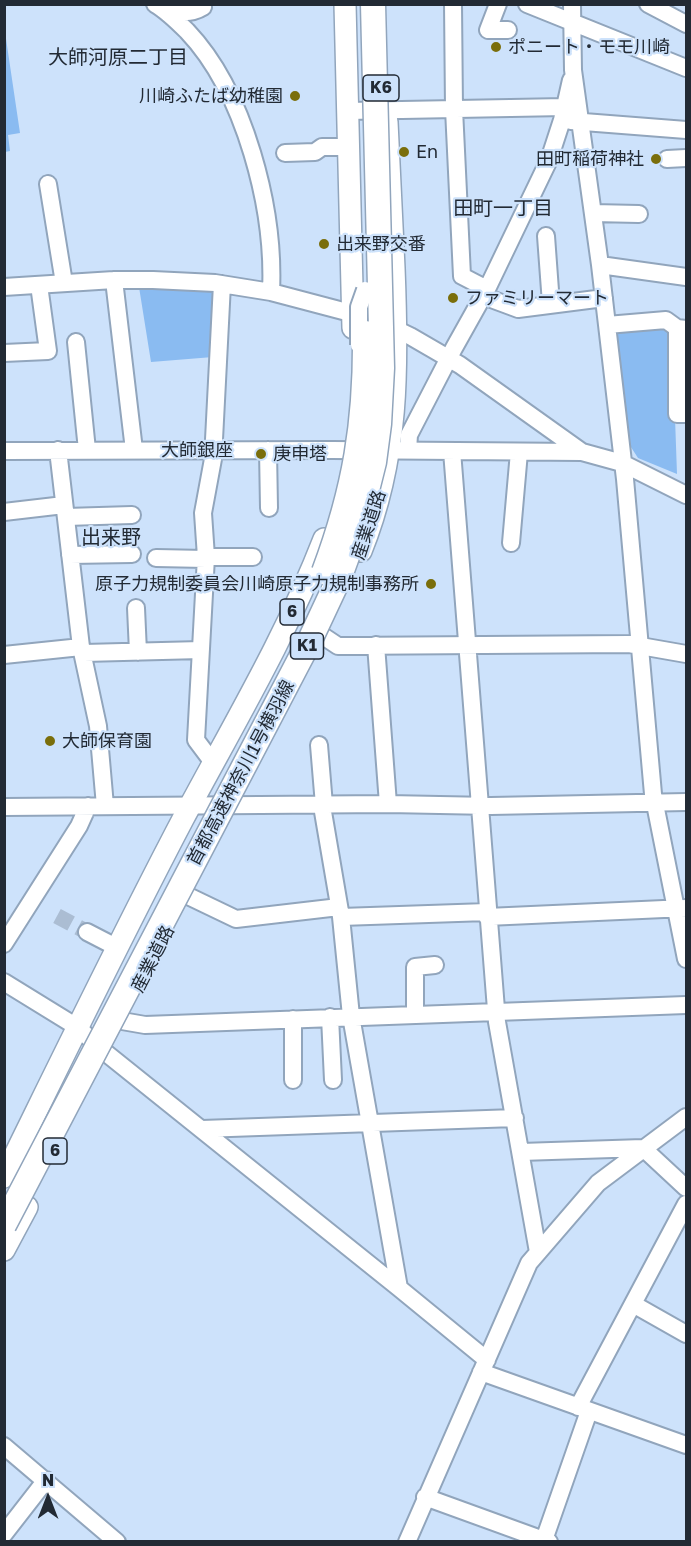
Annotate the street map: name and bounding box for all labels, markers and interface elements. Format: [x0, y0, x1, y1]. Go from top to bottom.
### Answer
place label: ポニート・モモ川崎 [508, 36, 670, 58]
marker: ポニート・モモ川崎 [489, 40, 503, 54]
district label: 大師河原二丁目 [48, 46, 188, 70]
road number: K6 [363, 75, 399, 101]
place label: 川崎ふたば幼稚園 [139, 85, 283, 107]
marker: 川崎ふたば幼稚園 [288, 89, 302, 103]
place label: En [416, 141, 438, 163]
marker: En [397, 145, 411, 159]
place label: 田町稲荷神社 [536, 148, 644, 170]
marker: 田町稲荷神社 [649, 152, 663, 166]
district label: 田町一丁目 [453, 197, 553, 221]
place label: 出来野交番 [336, 233, 426, 255]
marker: 出来野交番 [317, 237, 331, 251]
place label: ファミリーマート [465, 287, 609, 309]
marker: ファミリーマート [446, 291, 460, 305]
street label: 大師銀座 [161, 439, 233, 461]
place label: 庚申塔 [273, 443, 327, 465]
marker: 庚申塔 [254, 447, 268, 461]
street label: 産業道路 [348, 487, 390, 563]
district label: 出来野 [81, 526, 141, 550]
place label: 原子力規制委員会川崎原子力規制事務所 [95, 573, 419, 595]
marker: 原子力規制委員会川崎原子力規制事務所 [424, 577, 438, 591]
road number: 6 [280, 599, 304, 625]
road number: K1 [290, 633, 324, 659]
street label: 首都高速神奈川1号横羽線 [183, 677, 299, 869]
place label: 大師保育園 [62, 730, 152, 752]
marker: 大師保育園 [43, 734, 57, 748]
street label: 産業道路 [127, 922, 179, 996]
road number: 6 [43, 1138, 67, 1164]
north arrow [18, 1468, 78, 1528]
text: N [42, 1470, 54, 1490]

